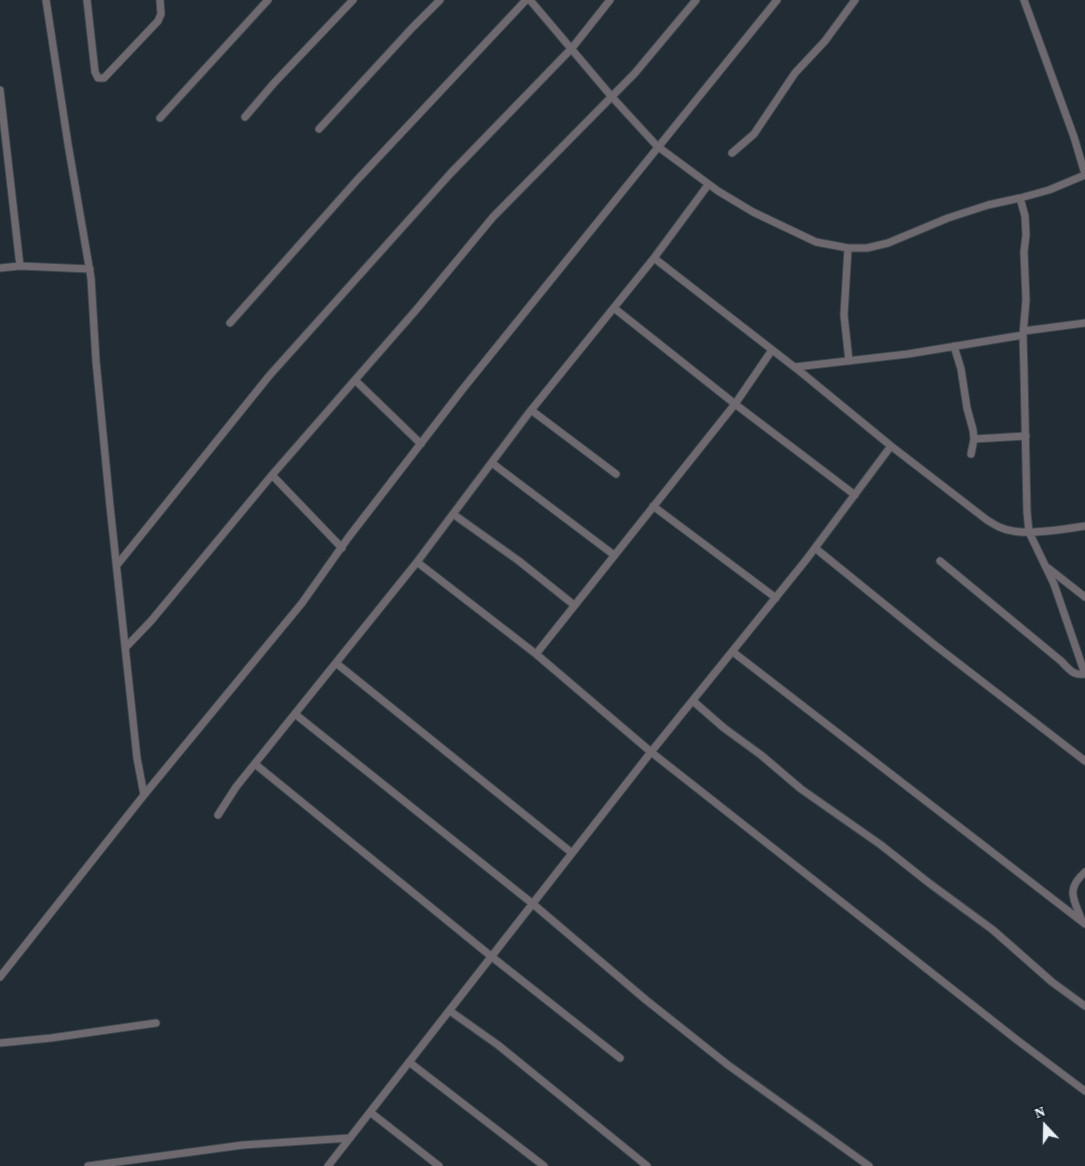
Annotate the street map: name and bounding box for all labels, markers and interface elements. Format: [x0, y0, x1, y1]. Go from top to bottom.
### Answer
north arrow [1020, 1101, 1070, 1151]
text: N [1031, 1101, 1048, 1123]

